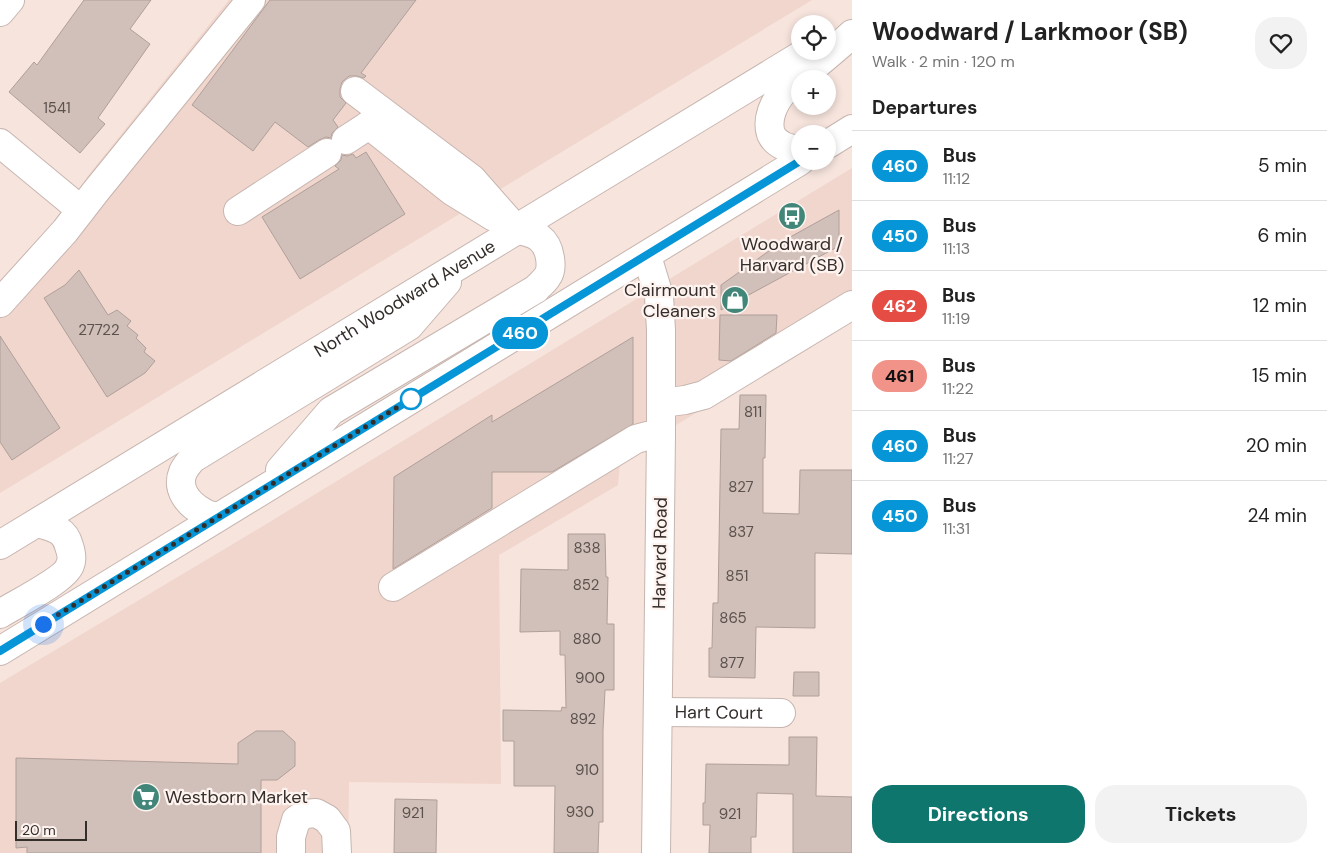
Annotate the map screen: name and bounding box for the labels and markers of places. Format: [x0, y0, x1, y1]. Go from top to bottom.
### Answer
bus stop icon: Woodward / Harvard (SB) [777, 201, 807, 231]
place label: Woodward / Harvard (SB) [740, 232, 844, 277]
place label: Clairmount Cleaners [624, 278, 716, 323]
shop icon: Clairmount Cleaners [720, 285, 750, 315]
unlabelled marker [400, 388, 422, 410]
supermarket icon: Westborn Market [131, 782, 161, 812]
place label: Westborn Market [165, 785, 308, 809]

